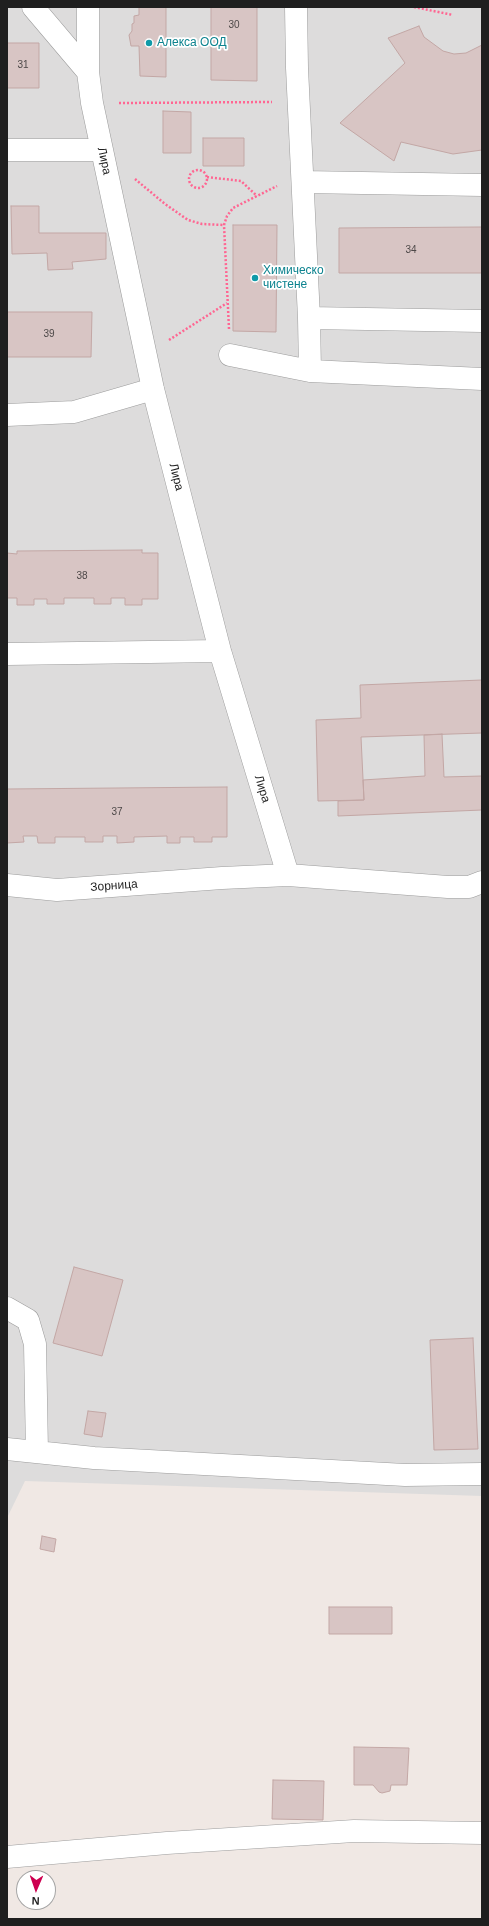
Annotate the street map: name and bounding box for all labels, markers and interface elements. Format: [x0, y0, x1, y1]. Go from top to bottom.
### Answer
house number: 30 [228, 19, 240, 31]
place label: Алекса ООД [157, 36, 227, 50]
marker: Алекса ООД [144, 38, 154, 48]
house number: 31 [17, 59, 29, 71]
street label: Лира [94, 146, 114, 176]
house number: 34 [405, 244, 417, 256]
place label: Химическо чистене [263, 264, 324, 292]
marker: Химическо чистене [250, 273, 260, 283]
house number: 39 [43, 328, 55, 340]
street label: Лира [166, 462, 186, 492]
house number: 38 [76, 570, 88, 582]
street label: Лира [251, 774, 273, 804]
house number: 37 [111, 806, 123, 818]
street label: Зорница [90, 877, 138, 895]
north arrow [16, 1870, 56, 1910]
text: N [31, 1895, 40, 1907]

